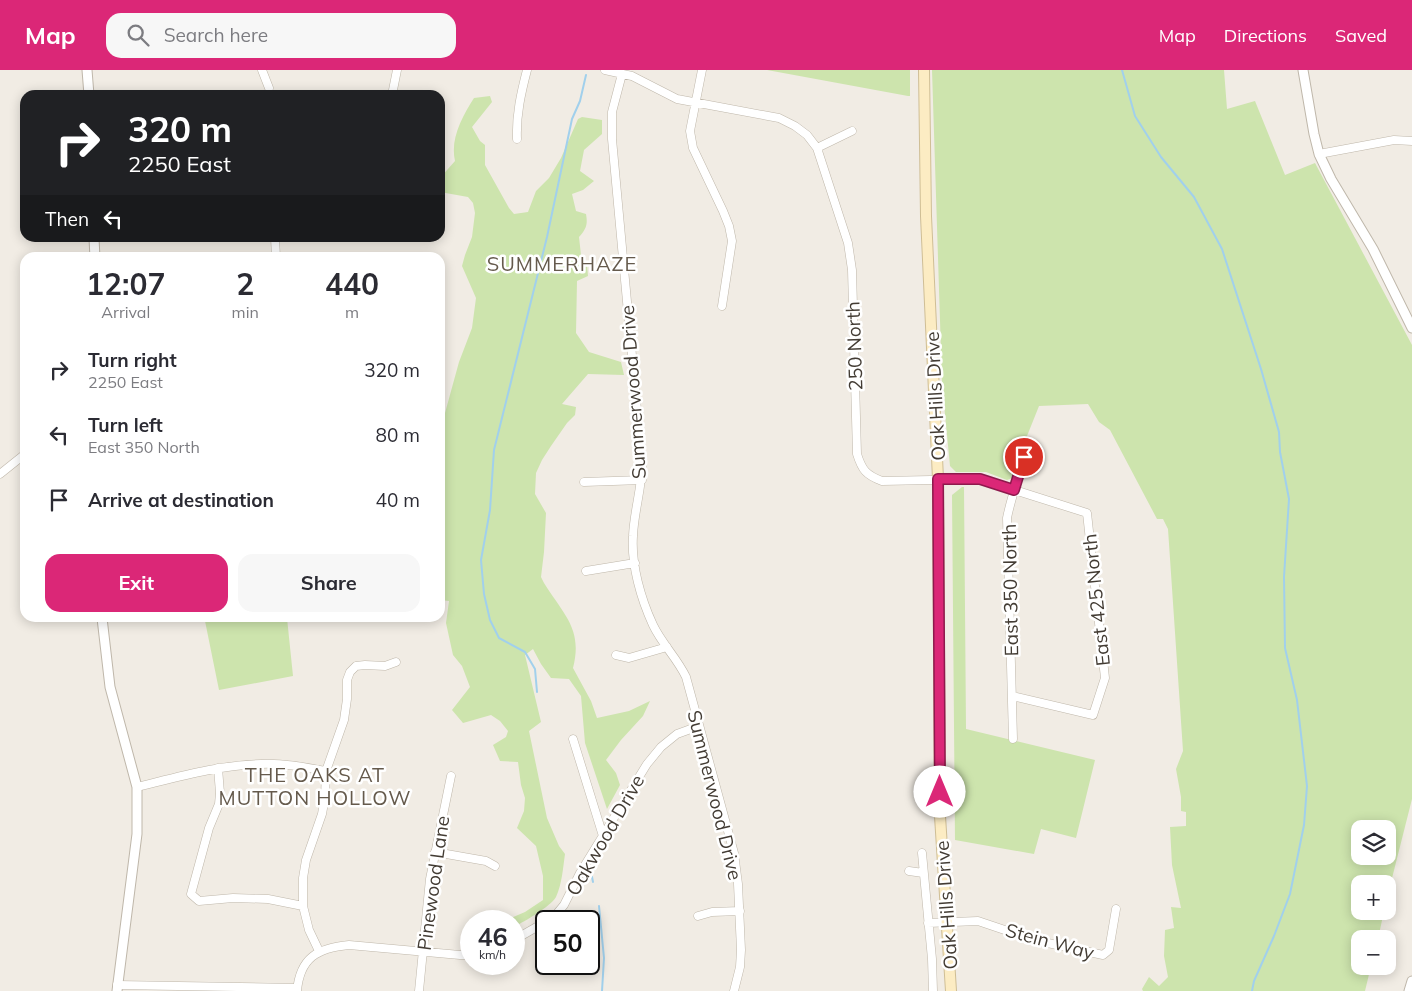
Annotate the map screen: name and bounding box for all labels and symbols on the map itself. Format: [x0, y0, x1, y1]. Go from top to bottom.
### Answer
district label: SUMMERHAZE [487, 251, 637, 276]
street label: 250 North [840, 301, 868, 391]
street label: Summerwood Drive [615, 304, 651, 480]
street label: Oak Hills Drive [920, 331, 950, 461]
pin [1003, 436, 1045, 478]
street label: East 350 North [997, 523, 1023, 657]
street label: East 425 North [1077, 533, 1115, 667]
street label: Summerwood Drive [682, 708, 748, 882]
district label: THE OAKS AT MUTTON HOLLOW [218, 762, 412, 810]
position arrow [913, 765, 965, 817]
street label: Oakwood Drive [561, 770, 649, 900]
street label: Pinewood Lane [412, 814, 454, 952]
street label: Oak Hills Drive [930, 840, 962, 970]
speed limit sign: 50 [535, 910, 600, 975]
street label: Stein Way [1003, 918, 1097, 964]

